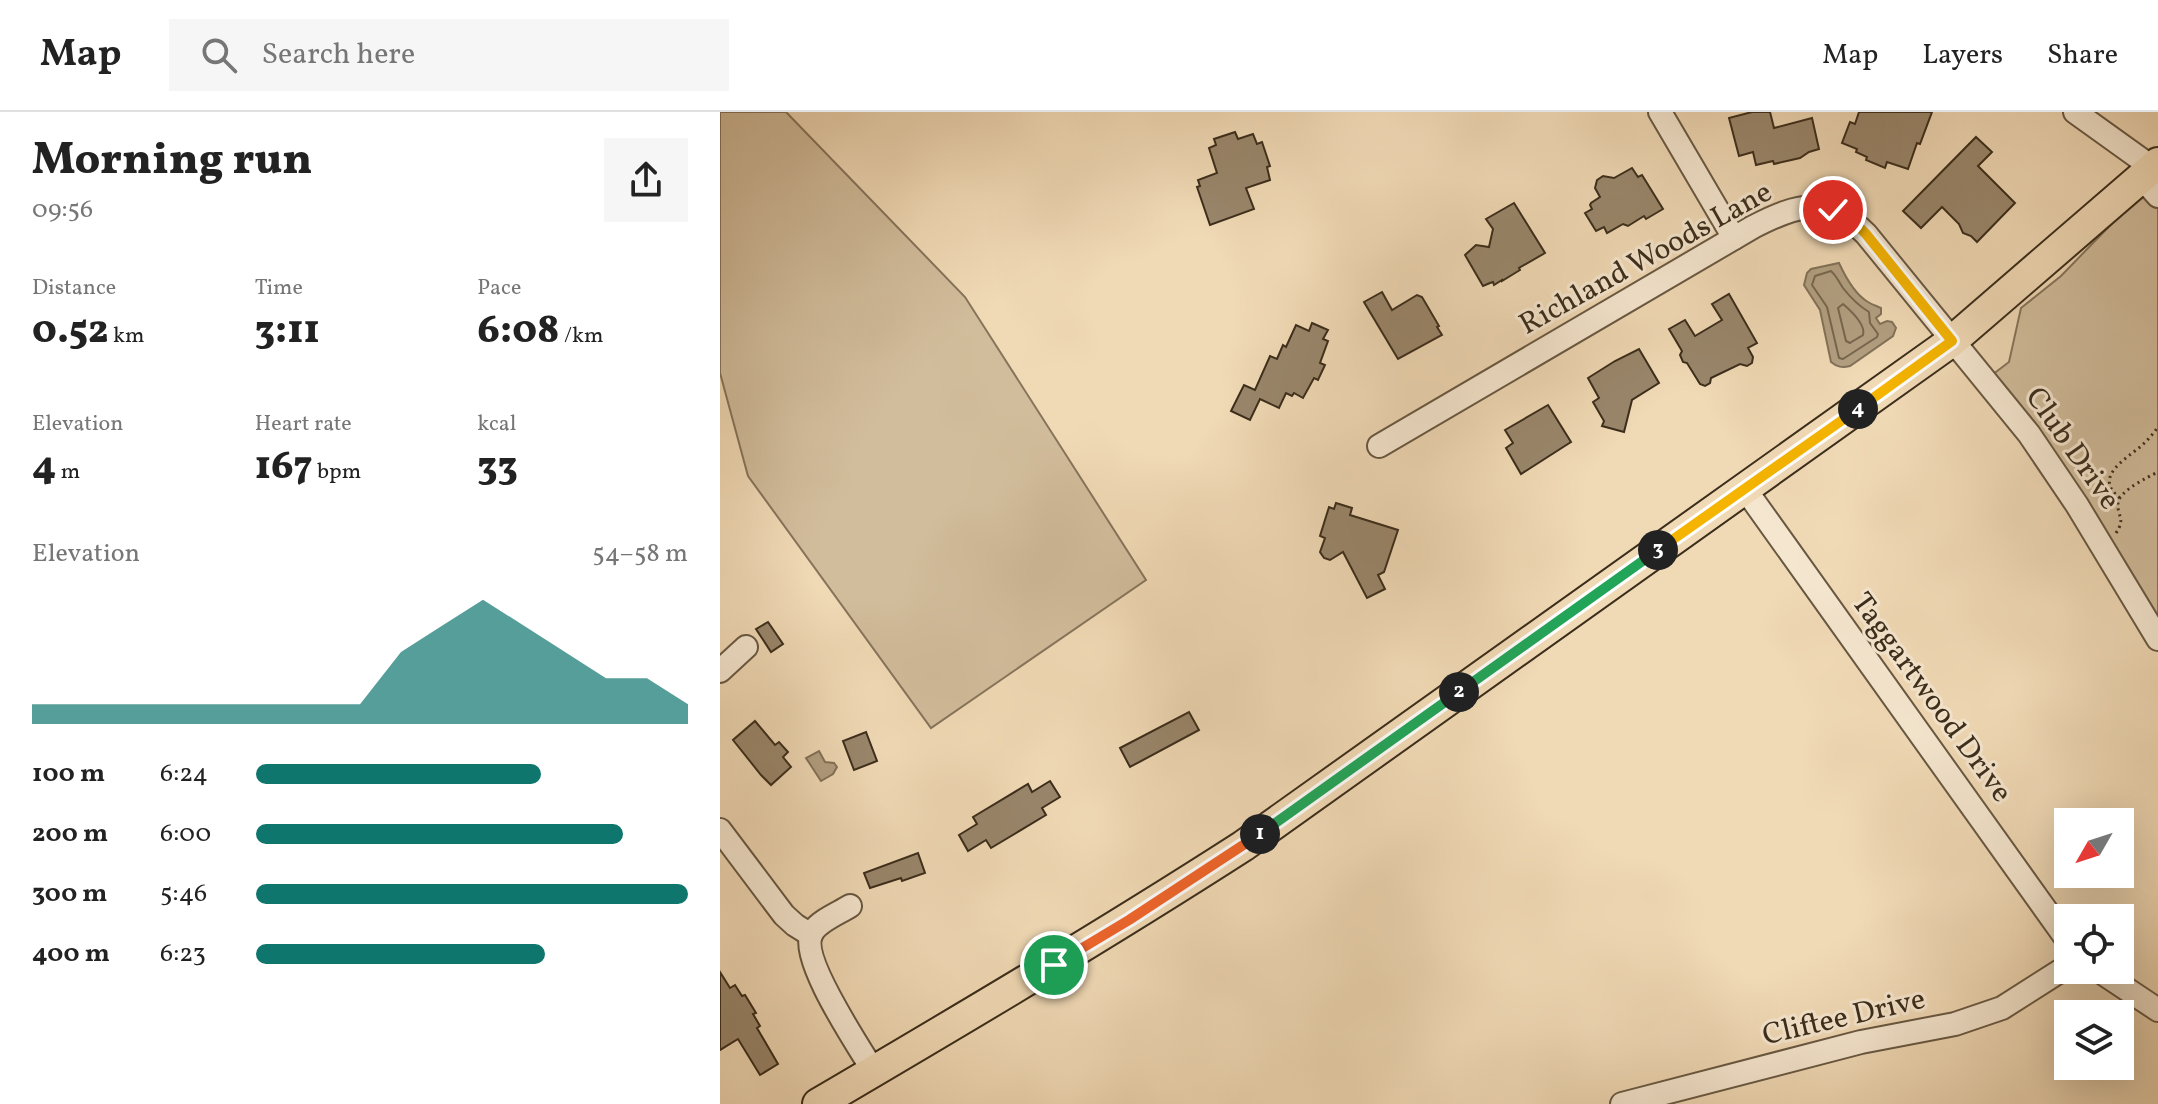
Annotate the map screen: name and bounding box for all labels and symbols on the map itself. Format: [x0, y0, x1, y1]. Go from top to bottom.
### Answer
street label: Richland Woods Lane [1512, 172, 1780, 346]
pin [1799, 176, 1867, 244]
street label: Club Drive [2014, 379, 2130, 519]
pin: 4 [1838, 389, 1878, 429]
pin: 3 [1638, 530, 1678, 570]
street label: Taggartwood Drive [1840, 584, 2022, 812]
pin: 2 [1439, 672, 1479, 712]
north arrow [2054, 808, 2134, 888]
pin: 1 [1240, 814, 1280, 854]
pin [1020, 931, 1088, 999]
street label: Cliftee Drive [1759, 979, 1929, 1057]

